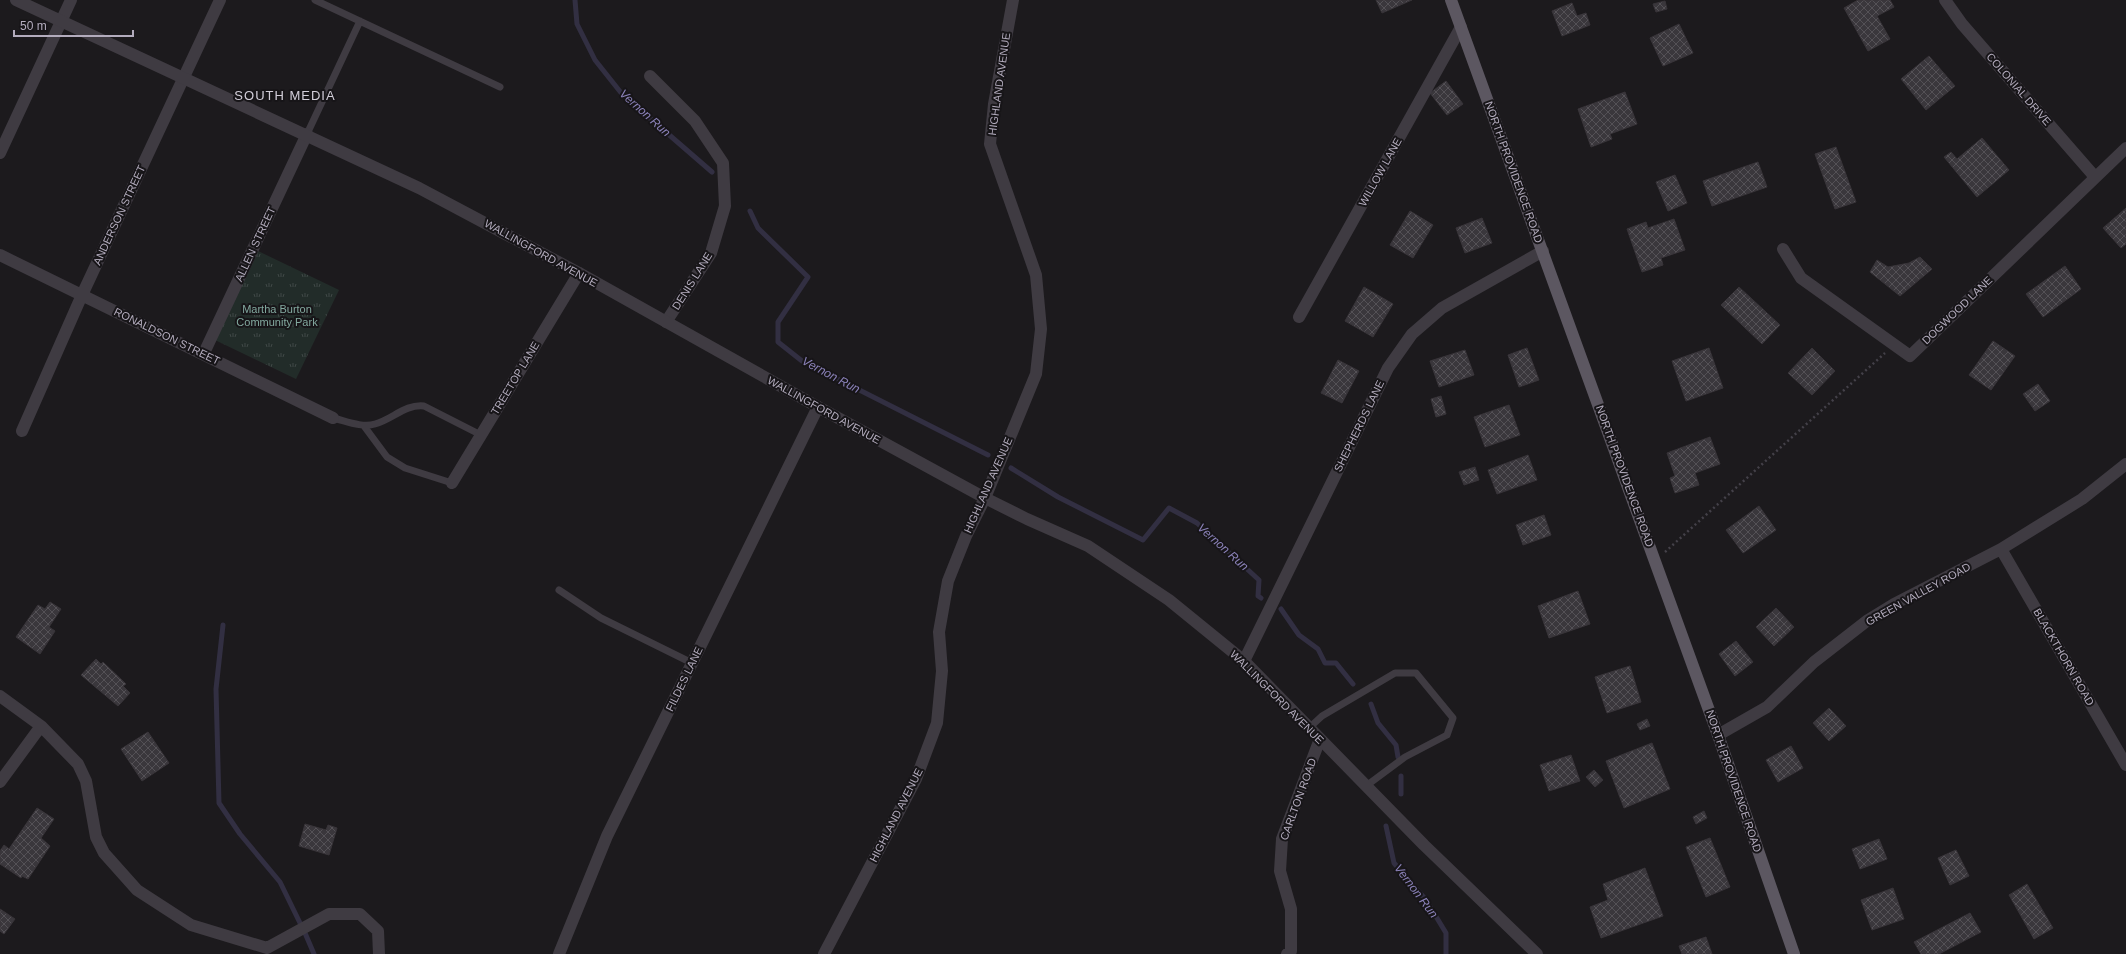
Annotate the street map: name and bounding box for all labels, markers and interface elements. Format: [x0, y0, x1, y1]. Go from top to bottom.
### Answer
scale bar [14, 12, 133, 38]
text: 50 m [20, 19, 47, 33]
street label: HIGHLAND AVENUE [986, 32, 1012, 136]
street label: COLONIAL DRIVE [1984, 50, 2054, 128]
water label: Vernon Run [617, 87, 674, 140]
district label: SOUTH MEDIA [234, 88, 336, 103]
street label: NORTH PROVIDENCE ROAD [1483, 100, 1545, 244]
street label: WILLOW LANE [1356, 136, 1404, 208]
street label: ANDERSON STREET [91, 163, 148, 267]
street label: ALLEN STREET [232, 204, 278, 283]
street label: WALLINGFORD AVENUE [482, 217, 600, 289]
street label: DENIS LANE [670, 250, 714, 312]
street label: DOGWOOD LANE [1920, 274, 1994, 346]
park label: Martha Burton Community Park [236, 303, 318, 328]
street label: RONALDSON STREET [112, 305, 222, 367]
street label: TREETOP LANE [488, 339, 542, 417]
water label: Vernon Run [800, 354, 863, 396]
street label: WALLINGFORD AVENUE [765, 374, 883, 446]
street label: SHEPHERDS LANE [1332, 378, 1386, 474]
street label: NORTH PROVIDENCE ROAD [1594, 404, 1656, 548]
street label: HIGHLAND AVENUE [961, 435, 1015, 535]
water label: Vernon Run [1195, 521, 1252, 574]
street label: GREEN VALLEY ROAD [1864, 560, 1972, 628]
street label: BLACKTHORN ROAD [2031, 606, 2097, 708]
street label: FILDES LANE [663, 645, 705, 713]
street label: WALLINGFORD AVENUE [1228, 648, 1326, 746]
street label: NORTH PROVIDENCE ROAD [1704, 708, 1764, 854]
street label: CARLTON ROAD [1278, 756, 1318, 842]
street label: HIGHLAND AVENUE [867, 766, 925, 864]
water label: Vernon Run [1391, 861, 1441, 921]

